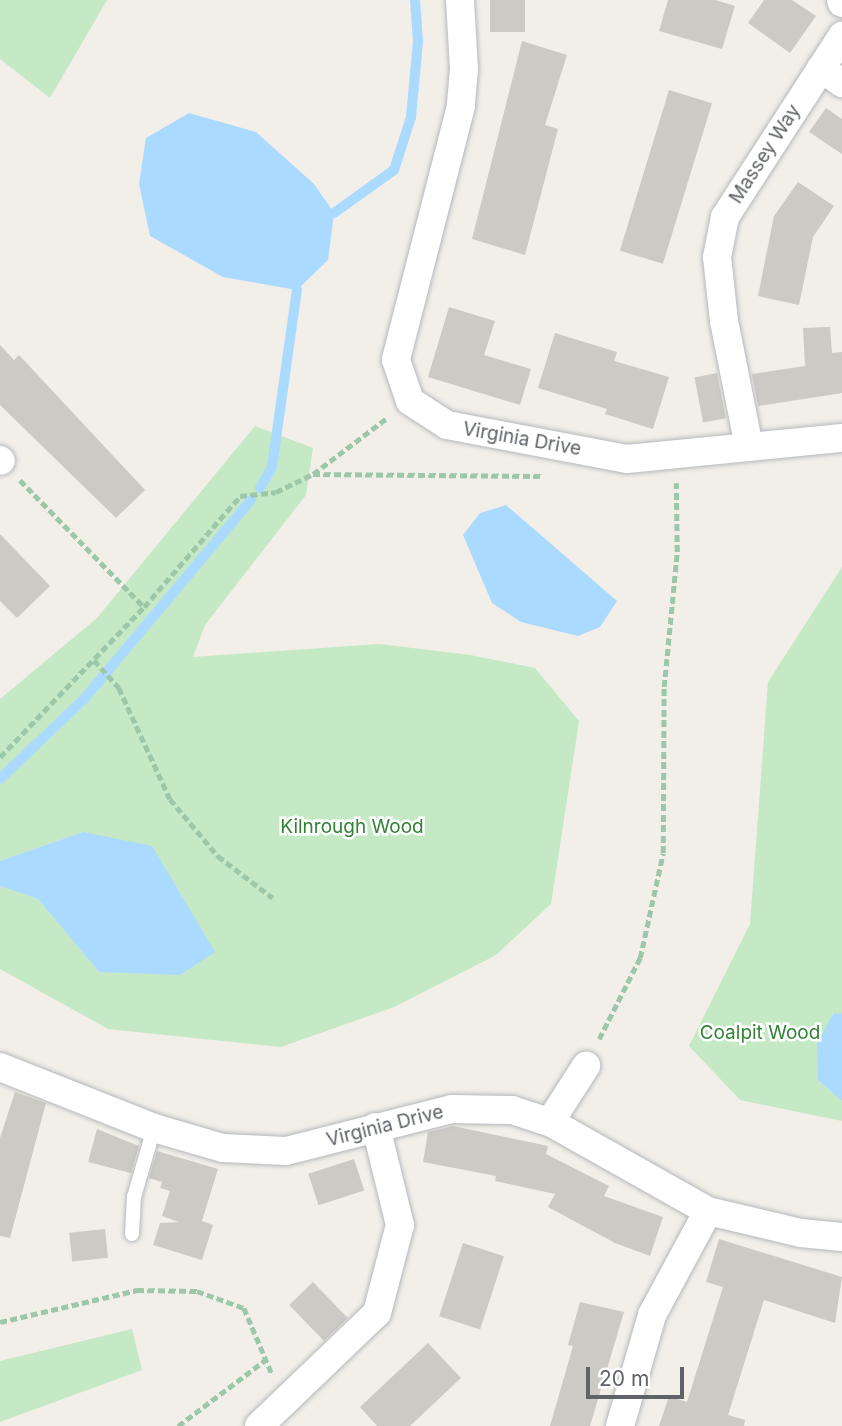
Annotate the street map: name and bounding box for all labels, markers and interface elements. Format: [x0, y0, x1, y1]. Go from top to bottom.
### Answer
street label: Massey Way [725, 100, 805, 208]
street label: Virginia Drive [461, 417, 583, 461]
park label: Kilnrough Wood [280, 816, 424, 838]
park label: Coalpit Wood [700, 1022, 820, 1044]
street label: Virginia Drive [324, 1100, 446, 1152]
scale bar [590, 1352, 688, 1396]
text: 20 m [599, 1366, 649, 1391]

